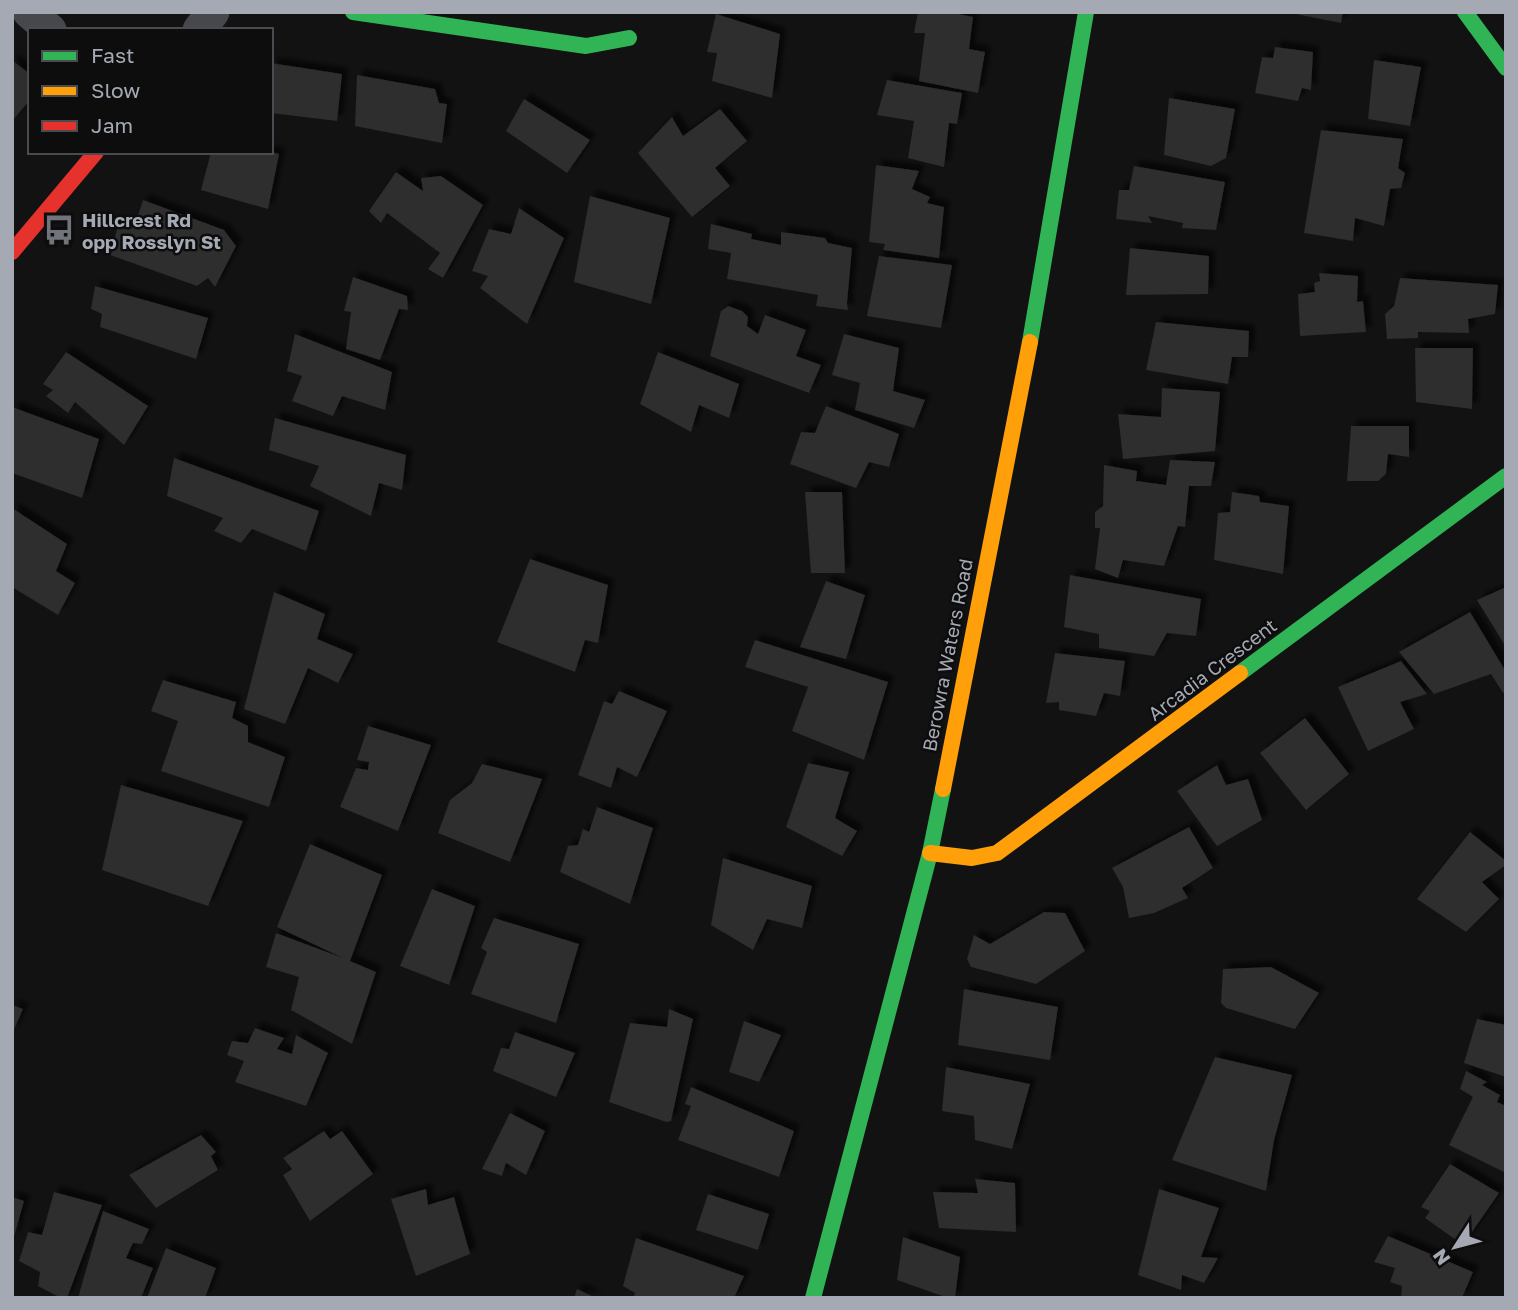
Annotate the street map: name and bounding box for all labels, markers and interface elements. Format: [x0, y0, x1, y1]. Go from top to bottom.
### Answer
legend [28, 28, 273, 154]
text: Fast [91, 42, 134, 68]
text: Slow [91, 77, 140, 103]
text: Jam [91, 112, 133, 138]
place label: Hillcrest Rd opp Rosslyn St [82, 208, 221, 253]
bus stop icon: Hillcrest Rd opp Rosslyn St [42, 213, 76, 247]
street label: Berowra Waters Road [917, 557, 977, 753]
street label: Arcadia Crescent [1143, 613, 1281, 725]
north arrow [1420, 1212, 1490, 1282]
text: N [1427, 1245, 1454, 1270]

